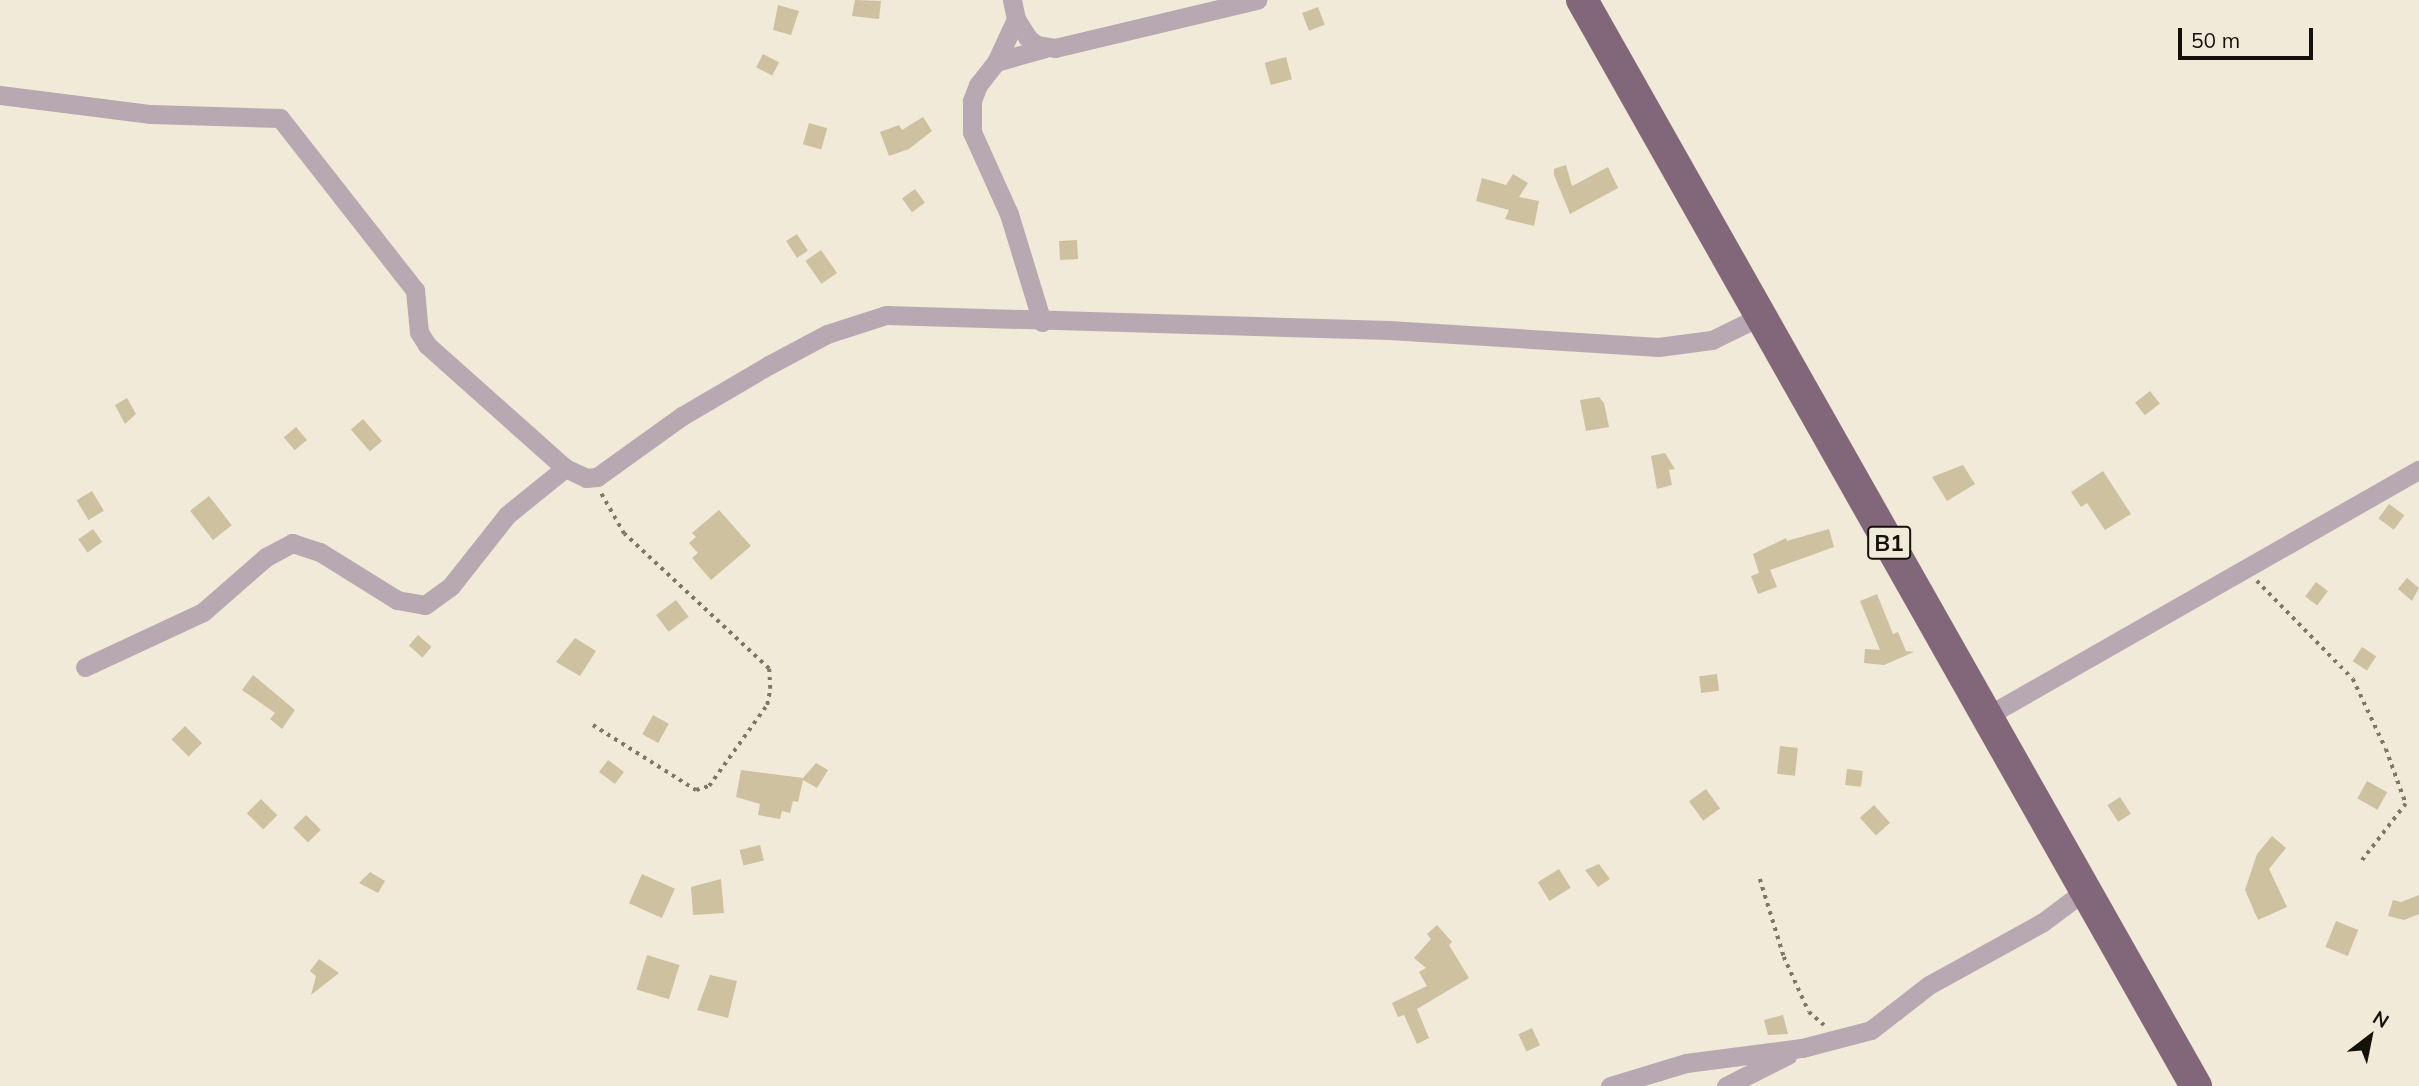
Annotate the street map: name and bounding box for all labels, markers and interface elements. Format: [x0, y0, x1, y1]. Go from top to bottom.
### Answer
scale bar [2181, 14, 2316, 58]
text: 50 m [2191, 27, 2240, 53]
road number: B1 [1866, 524, 1912, 562]
north arrow [2335, 1002, 2405, 1072]
text: N [2369, 1005, 2394, 1033]

